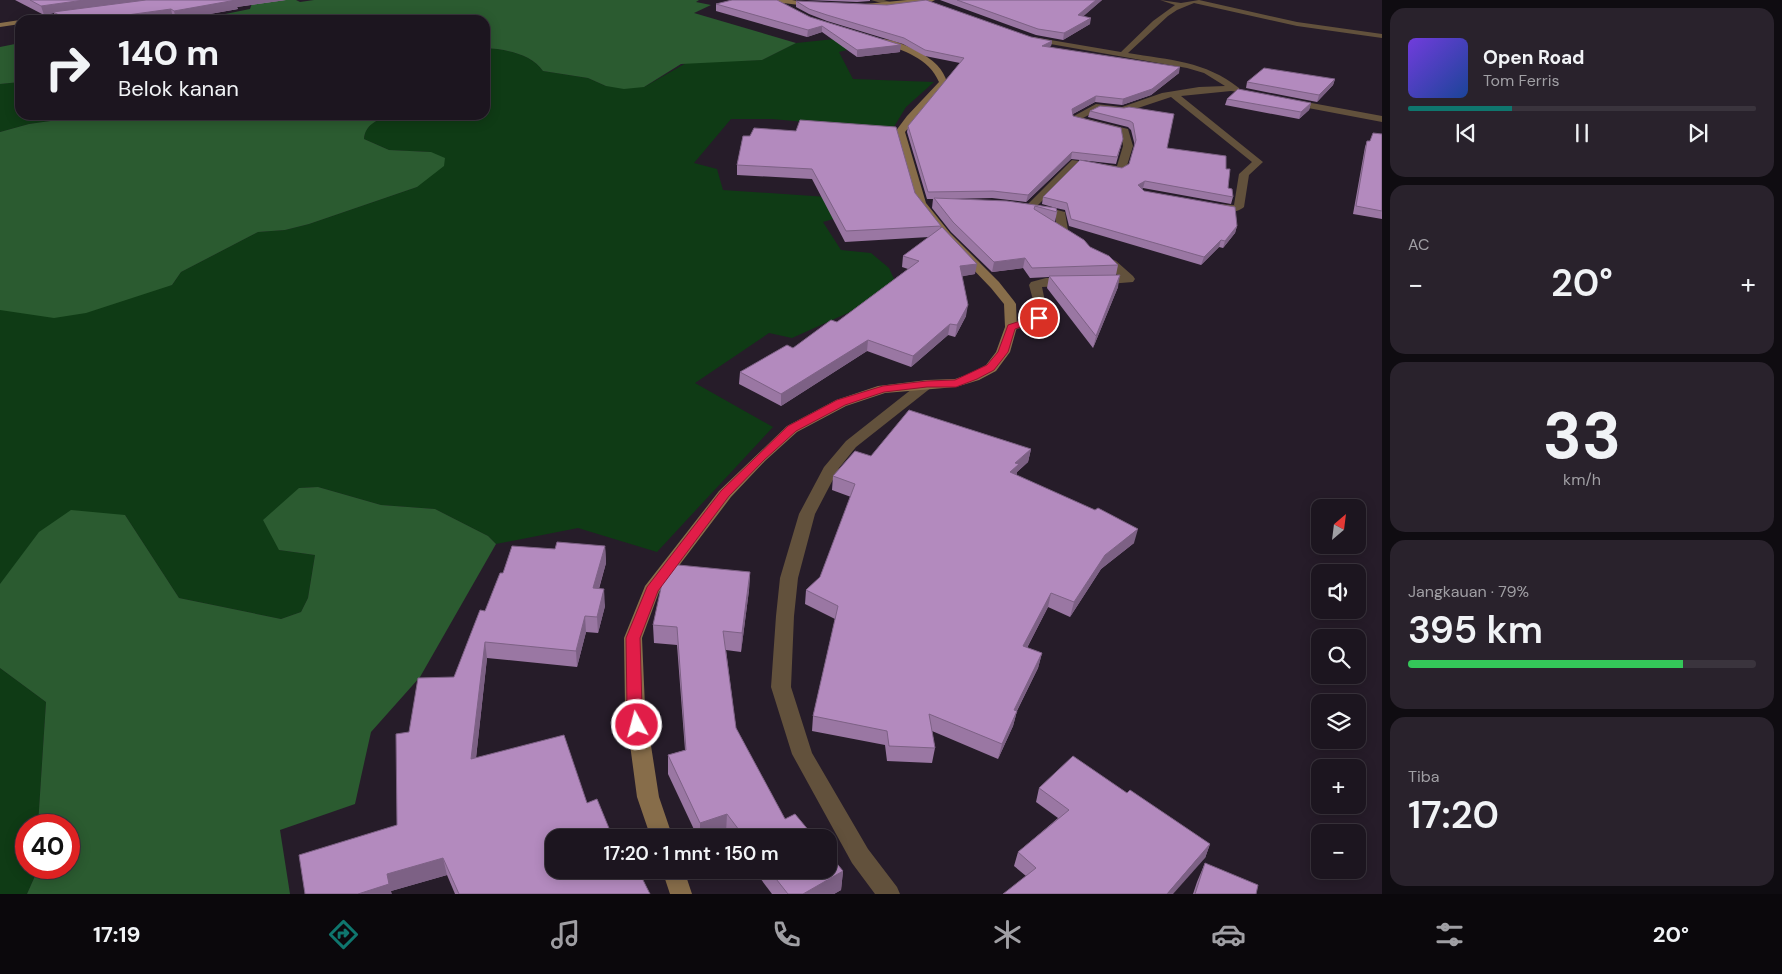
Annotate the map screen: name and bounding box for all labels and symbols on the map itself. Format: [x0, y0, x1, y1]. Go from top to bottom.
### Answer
pin [1018, 297, 1060, 339]
north arrow [1311, 499, 1366, 554]
position arrow [610, 698, 662, 750]
speed limit sign: 40 [15, 814, 80, 879]

